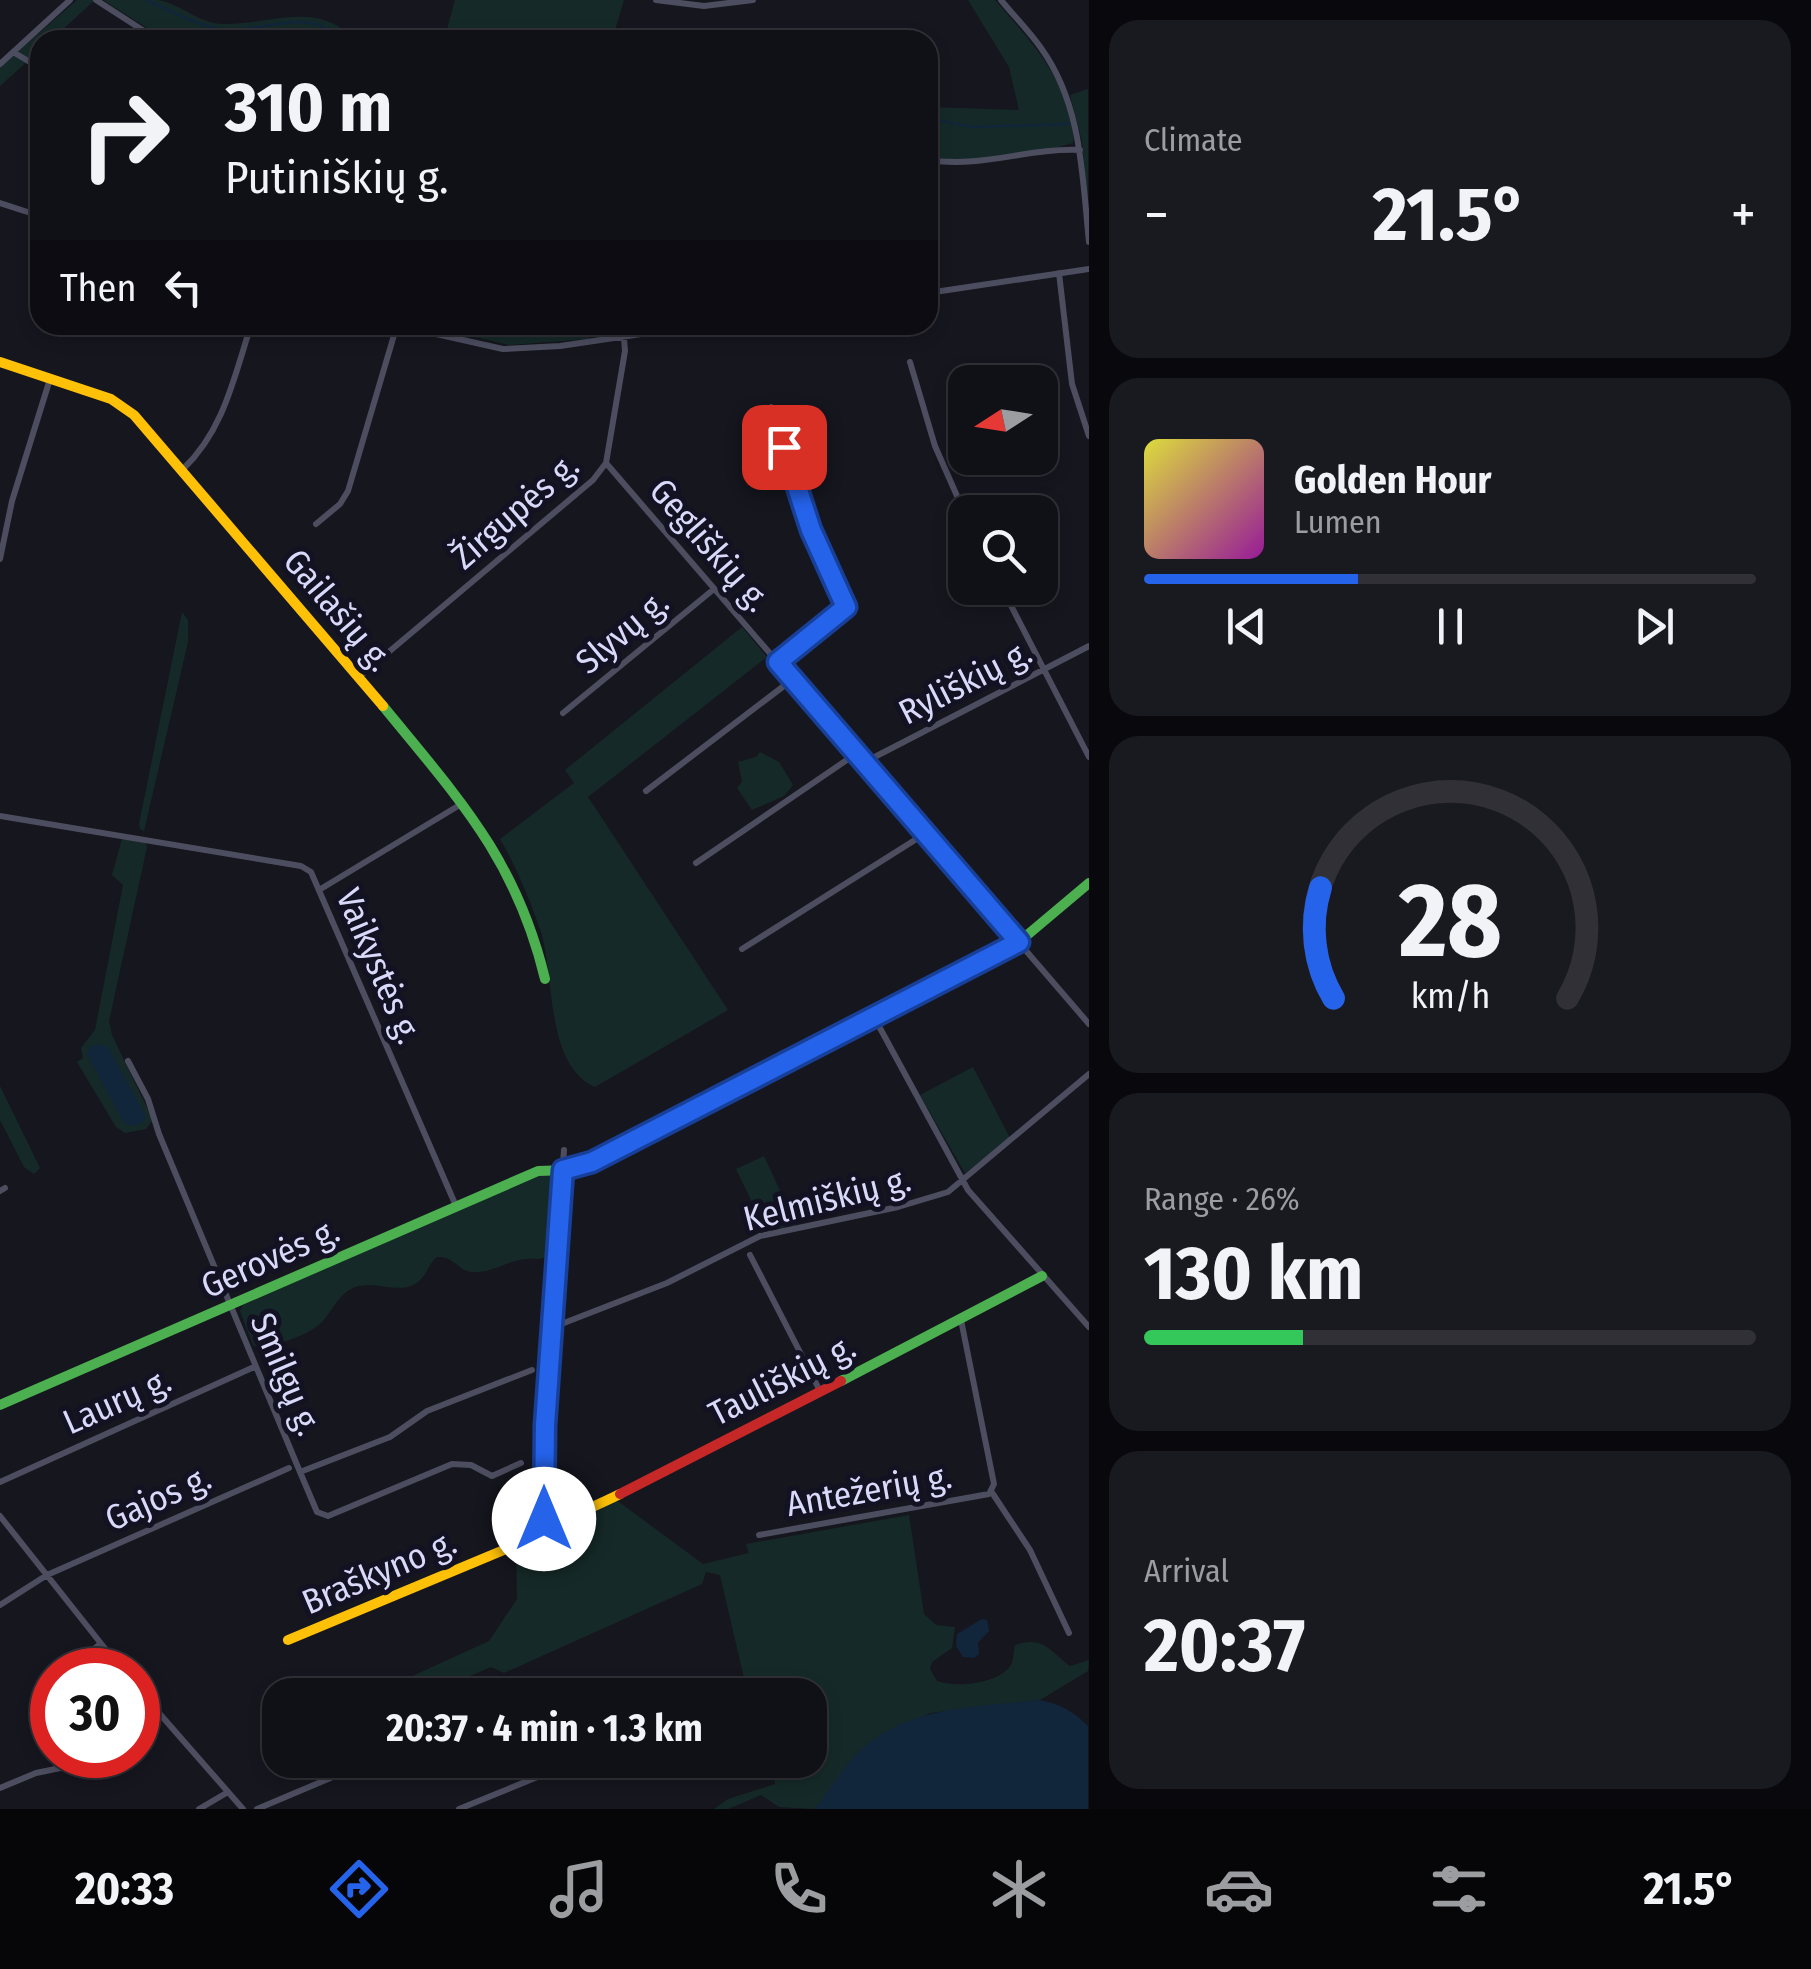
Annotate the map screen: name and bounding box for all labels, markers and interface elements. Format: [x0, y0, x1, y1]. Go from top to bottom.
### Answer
text: 310 m [225, 66, 393, 150]
icon: right [60, 70, 190, 200]
text: Climate [1144, 121, 1243, 159]
text: Putiniškių g. [225, 151, 448, 205]
text: 21.5° [1373, 170, 1527, 260]
text: − [1144, 182, 1169, 248]
text: + [1731, 182, 1756, 248]
icon: left [156, 260, 211, 315]
text: Then [60, 265, 136, 311]
north arrow [948, 365, 1058, 475]
map controls [948, 365, 1058, 605]
pin [742, 405, 827, 490]
icon: arrive [757, 420, 812, 475]
street label: Žirgupės g. [443, 444, 587, 578]
text: Golden Hour [1294, 457, 1492, 503]
street label: Gegliškių g. [641, 470, 779, 620]
button: search [948, 495, 1058, 605]
text: Lumen [1294, 503, 1382, 541]
street label: Gailašių g. [275, 541, 401, 679]
street label: Slyvų g. [567, 581, 677, 683]
icon: previous [1219, 599, 1274, 654]
icon: pause [1423, 599, 1478, 654]
icon: next [1627, 599, 1682, 654]
street label: Ryliškių g. [892, 631, 1038, 733]
text: 28 [1397, 859, 1502, 984]
street label: Vaikystės g. [328, 882, 430, 1050]
text: km/h [1410, 975, 1490, 1017]
street label: Kelmiškių g. [739, 1158, 915, 1240]
text: Range · 26% [1144, 1180, 1300, 1218]
street label: Gerovės g. [194, 1209, 346, 1307]
text: 130 km [1144, 1229, 1363, 1319]
street label: Smilgų g. [241, 1306, 331, 1442]
street label: Tauliškių g. [702, 1325, 862, 1435]
street label: Laurų g. [57, 1359, 177, 1443]
street label: Antežerių g. [783, 1455, 955, 1525]
street label: Gajos g. [99, 1456, 217, 1540]
position arrow [492, 1467, 596, 1571]
street label: Braškyno g. [296, 1521, 462, 1623]
text: Arrival [1144, 1552, 1229, 1590]
text: 20:37 [1144, 1601, 1305, 1691]
speed limit sign: 30 [30, 1648, 160, 1778]
text: 20:37 · 4 min · 1.3 km [386, 1705, 703, 1751]
icon: directions [324, 1854, 394, 1924]
icon: music [544, 1854, 614, 1924]
icon: phone [764, 1854, 834, 1924]
icon: climate [984, 1854, 1054, 1924]
icon: car [1204, 1854, 1274, 1924]
icon: filters [1424, 1854, 1494, 1924]
text: 20:33 [75, 1862, 174, 1916]
text: 21.5° [1643, 1862, 1736, 1916]

